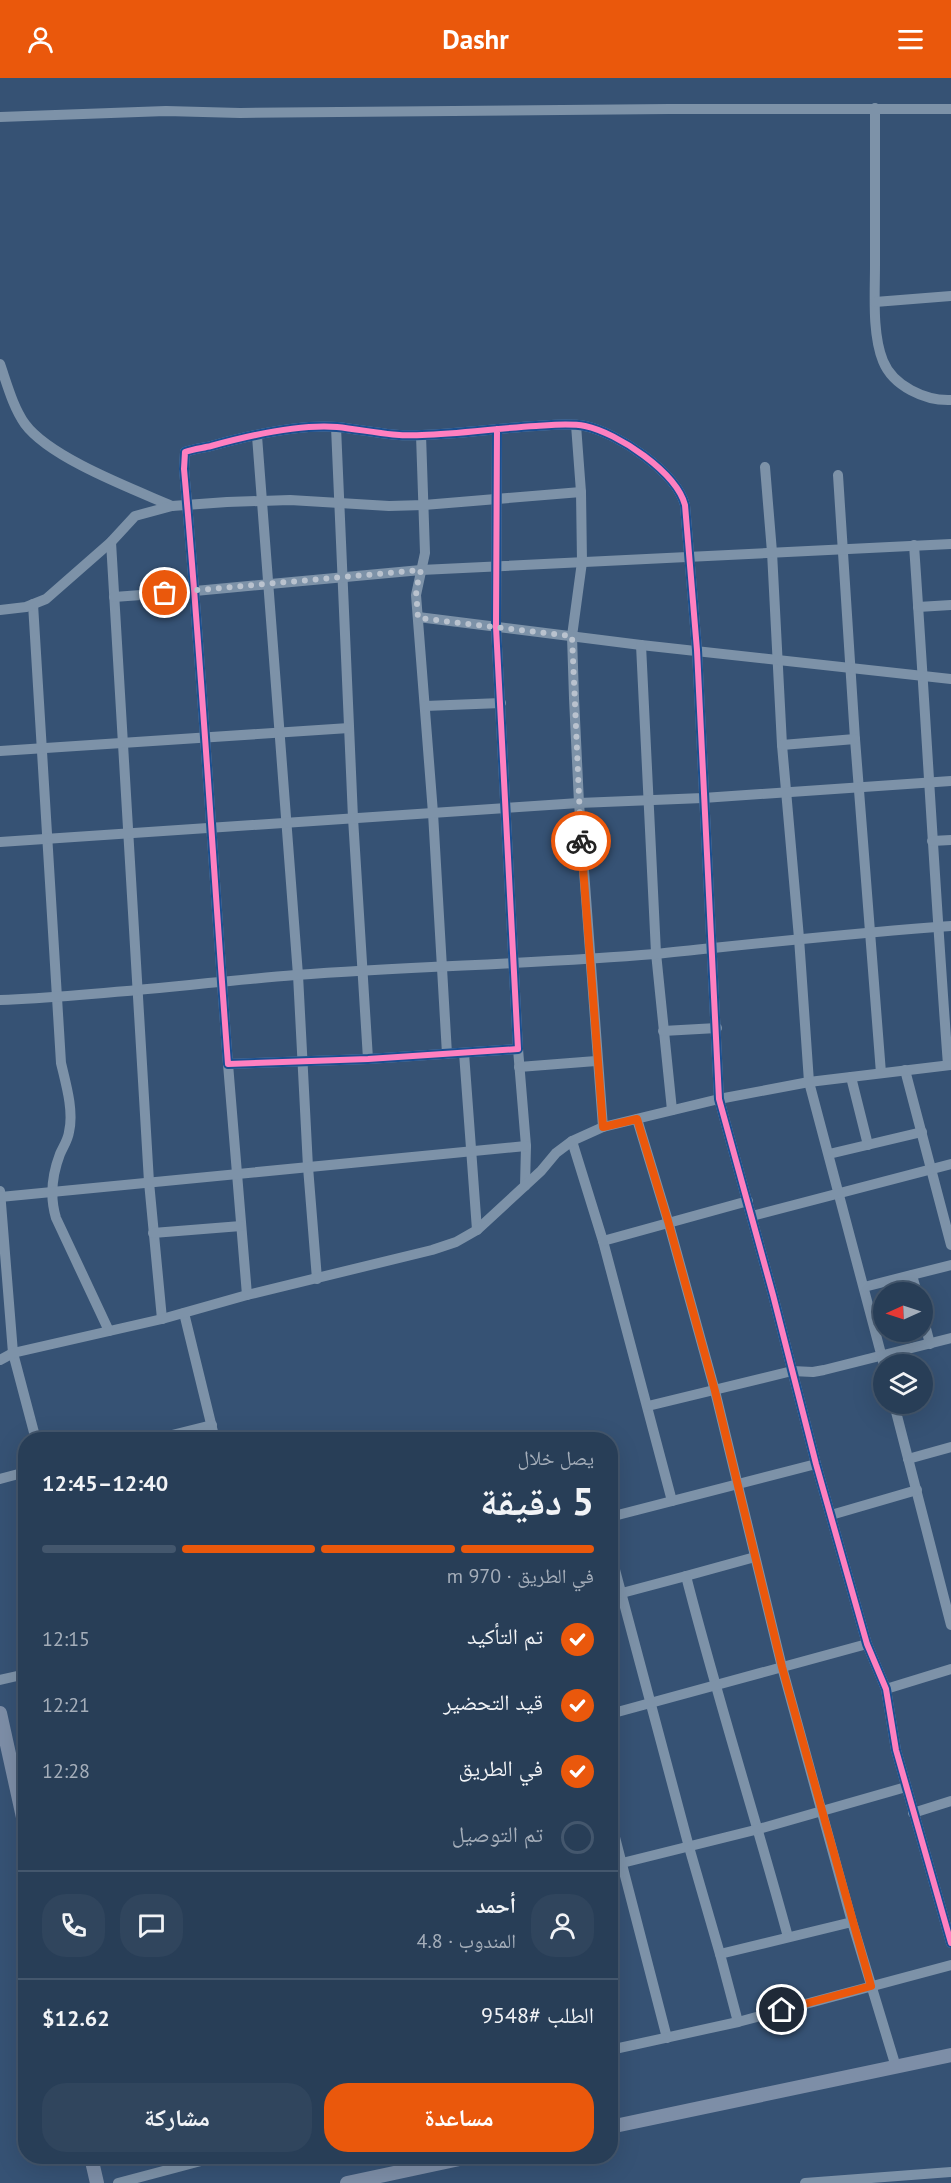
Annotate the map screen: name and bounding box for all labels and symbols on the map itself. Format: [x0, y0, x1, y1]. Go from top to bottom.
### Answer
pin [139, 567, 190, 618]
courier [551, 811, 611, 871]
north arrow [873, 1282, 933, 1342]
pin [756, 1984, 807, 2035]

